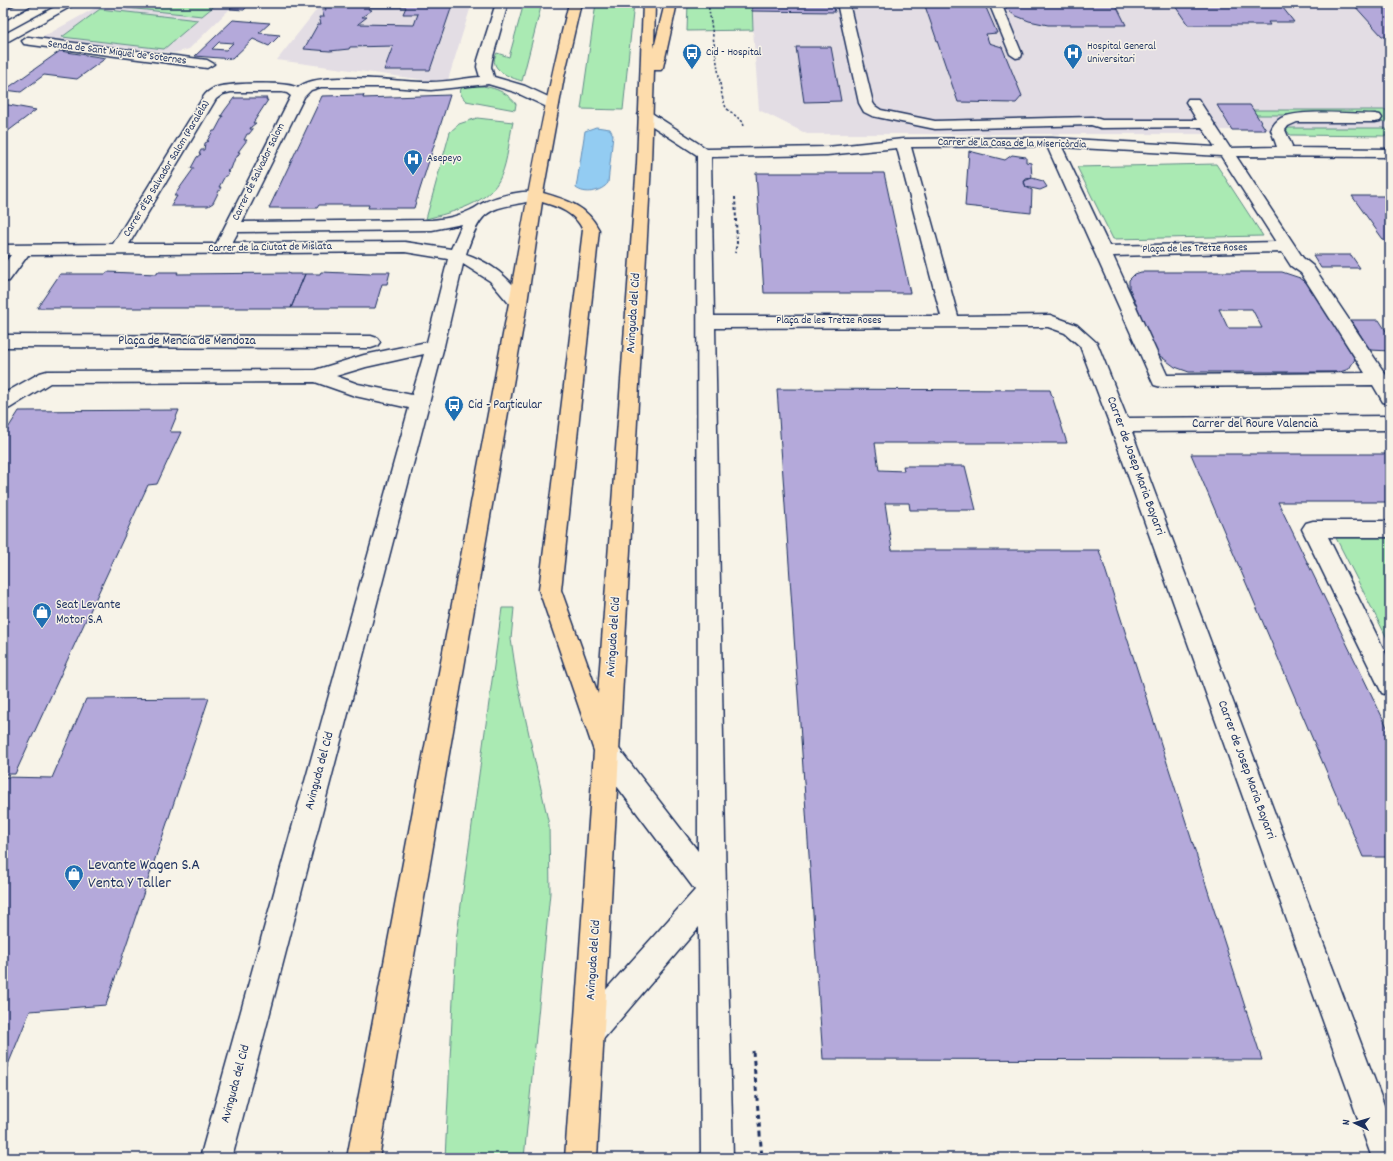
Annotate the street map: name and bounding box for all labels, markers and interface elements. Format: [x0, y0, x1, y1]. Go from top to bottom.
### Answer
street label: Senda de Sant Miquel de Soternes [47, 37, 188, 69]
place label: Hospital General Universitari [1087, 39, 1156, 68]
bus stop icon: Cid - Hospital [681, 42, 703, 70]
hospital icon: Hospital General Universitari [1062, 42, 1084, 70]
place label: Cid - Hospital [706, 45, 762, 61]
street label: Carrer d'Ep Salvador Salom (Paralela) [120, 97, 214, 240]
street label: Carrer de Salvador Salom [228, 120, 290, 224]
street label: Carrer de la Casa de la Misericòrdia [938, 135, 1087, 153]
hospital icon: Asepeyo [402, 148, 424, 176]
place label: Asepeyo [427, 151, 462, 167]
street label: Carrer de la Ciutat de Mislata [208, 239, 333, 257]
street label: Plaça de les Tretze Roses [1142, 240, 1248, 258]
street label: Avinguda del Cid [622, 272, 646, 354]
street label: Plaça de les Tretze Roses [776, 313, 882, 329]
street label: Plaça de Mencía de Mendoza [118, 332, 257, 351]
bus stop icon: Cid - Particular [443, 394, 465, 422]
street label: Carrer de Josep Maria Bayarri [1101, 394, 1169, 539]
place label: Cid - Particular [468, 396, 542, 415]
street label: Carrer del Roure Valencià [1192, 415, 1319, 434]
place label: Seat Levante Motor S.A [56, 596, 121, 630]
street label: Avinguda del Cid [602, 596, 626, 678]
shop icon: Seat Levante Motor S.A [31, 601, 53, 629]
street label: Carrer de Josep Maria Bayarri [1212, 698, 1280, 843]
street label: Avinguda del Cid [300, 730, 340, 812]
place label: Levante Wagen S.A Venta Y Taller [88, 854, 200, 895]
shop icon: Levante Wagen S.A Venta Y Taller [63, 863, 85, 891]
street label: Avinguda del Cid [582, 919, 606, 1001]
street label: Avinguda del Cid [216, 1043, 256, 1125]
north arrow [1335, 1103, 1375, 1143]
text: N [1339, 1118, 1355, 1126]

